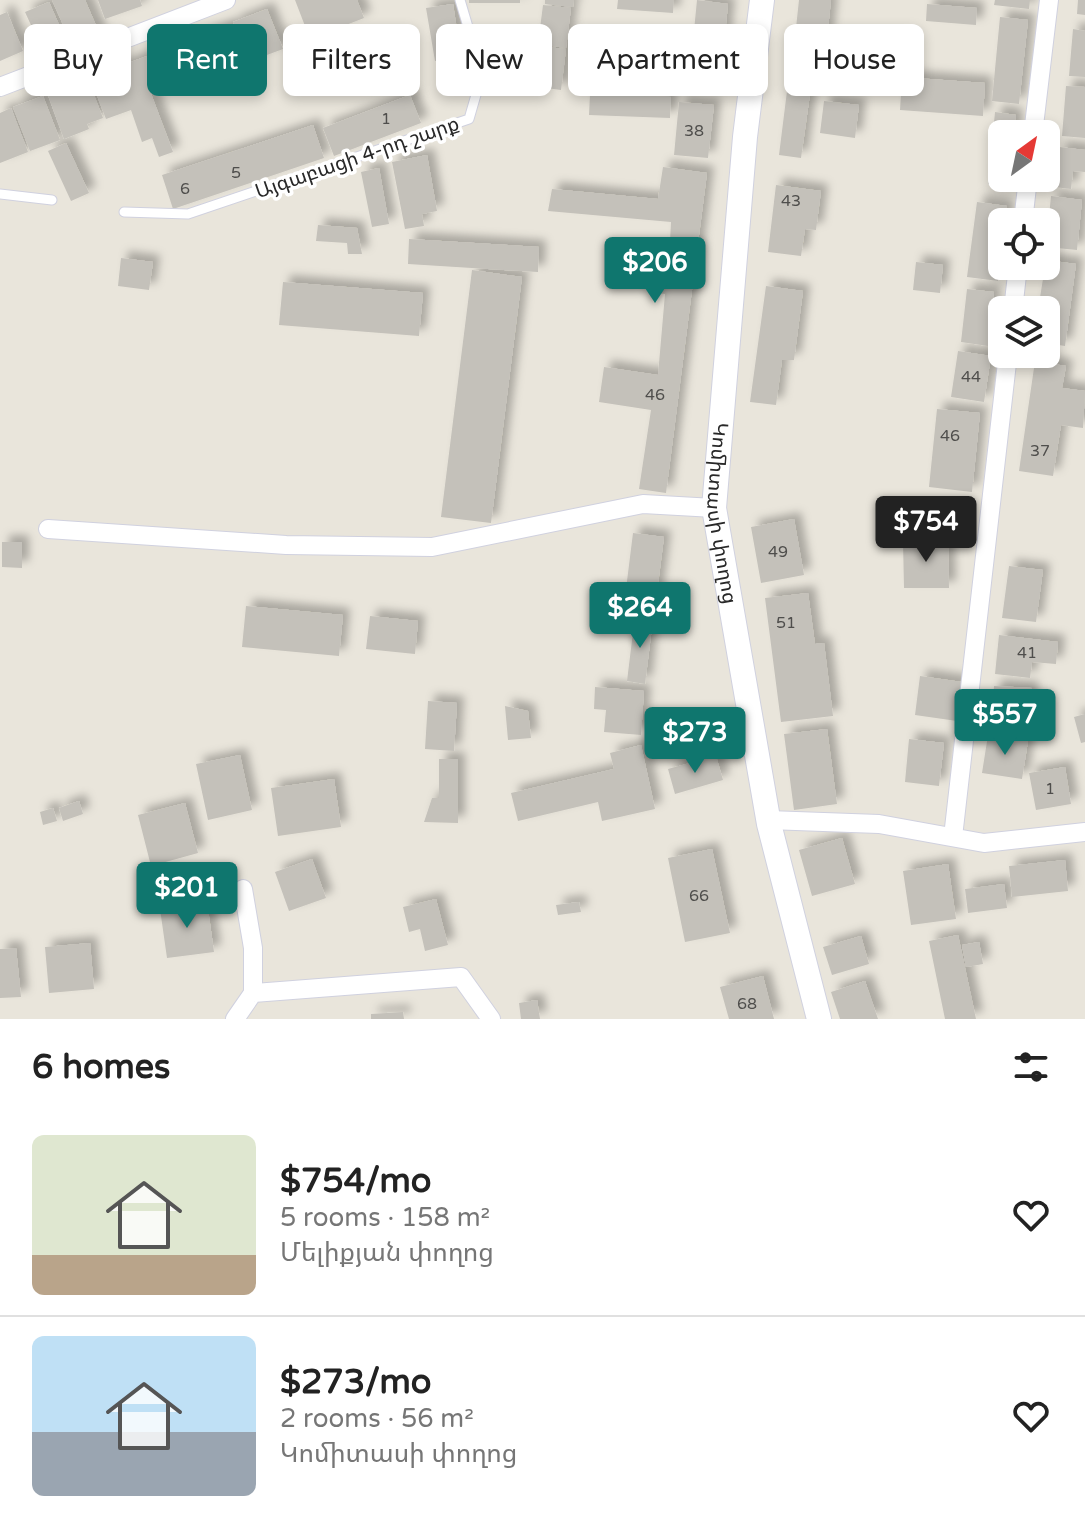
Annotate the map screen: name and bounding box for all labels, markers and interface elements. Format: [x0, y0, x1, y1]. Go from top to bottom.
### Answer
chip: Buy [24, 24, 131, 96]
chip: Rent [147, 24, 267, 96]
chip: Filters [283, 24, 420, 96]
chip: New [436, 24, 552, 96]
chip: Apartment [568, 24, 768, 96]
chip: House [784, 24, 924, 96]
house number: 1 [381, 109, 391, 129]
street label: Այգաբացի 4-րդ շարք [252, 112, 462, 204]
north arrow [988, 120, 1060, 192]
map controls [988, 120, 1060, 368]
house number: 38 [684, 121, 704, 141]
house number: 5 [231, 163, 241, 183]
house number: 6 [180, 179, 190, 199]
house number: 43 [781, 191, 801, 211]
button: locate [988, 208, 1060, 280]
pin: $206 [608, 237, 702, 305]
text: $206 [622, 247, 688, 278]
button: layers [988, 296, 1060, 368]
house number: 44 [961, 367, 981, 387]
house number: 46 [645, 385, 665, 405]
street label: Կոմիտասի փողոց [701, 422, 741, 606]
house number: 46 [940, 426, 960, 446]
house number: 37 [1030, 441, 1050, 461]
pin: $754 [879, 496, 973, 564]
text: $754 [893, 506, 959, 537]
house number: 49 [768, 542, 788, 562]
pin: $264 [593, 582, 687, 650]
text: $264 [607, 592, 673, 623]
house number: 51 [776, 613, 796, 633]
house number: 41 [1017, 643, 1037, 663]
pin: $557 [958, 689, 1052, 757]
text: $557 [972, 699, 1038, 730]
pin: $273 [648, 707, 742, 775]
text: $273 [662, 717, 728, 748]
house number: 1 [1045, 779, 1055, 799]
pin: $201 [140, 862, 234, 930]
text: $201 [154, 872, 220, 903]
house number: 66 [689, 886, 709, 906]
house number: 68 [737, 994, 757, 1014]
icon: filters [1009, 1045, 1053, 1089]
text: 6 homes [32, 1047, 170, 1088]
text: $754/mo [280, 1161, 431, 1202]
icon: home [96, 1167, 192, 1263]
icon: heart [1009, 1193, 1053, 1237]
text: 5 rooms · 158 m² [280, 1202, 490, 1233]
text: Մելիքյան փողոց [280, 1237, 494, 1268]
text: $273/mo [280, 1362, 431, 1403]
icon: home [96, 1368, 192, 1464]
icon: heart [1009, 1394, 1053, 1438]
text: 2 rooms · 56 m² [280, 1403, 474, 1434]
text: Կոմիտասի փողոց [280, 1438, 517, 1469]

